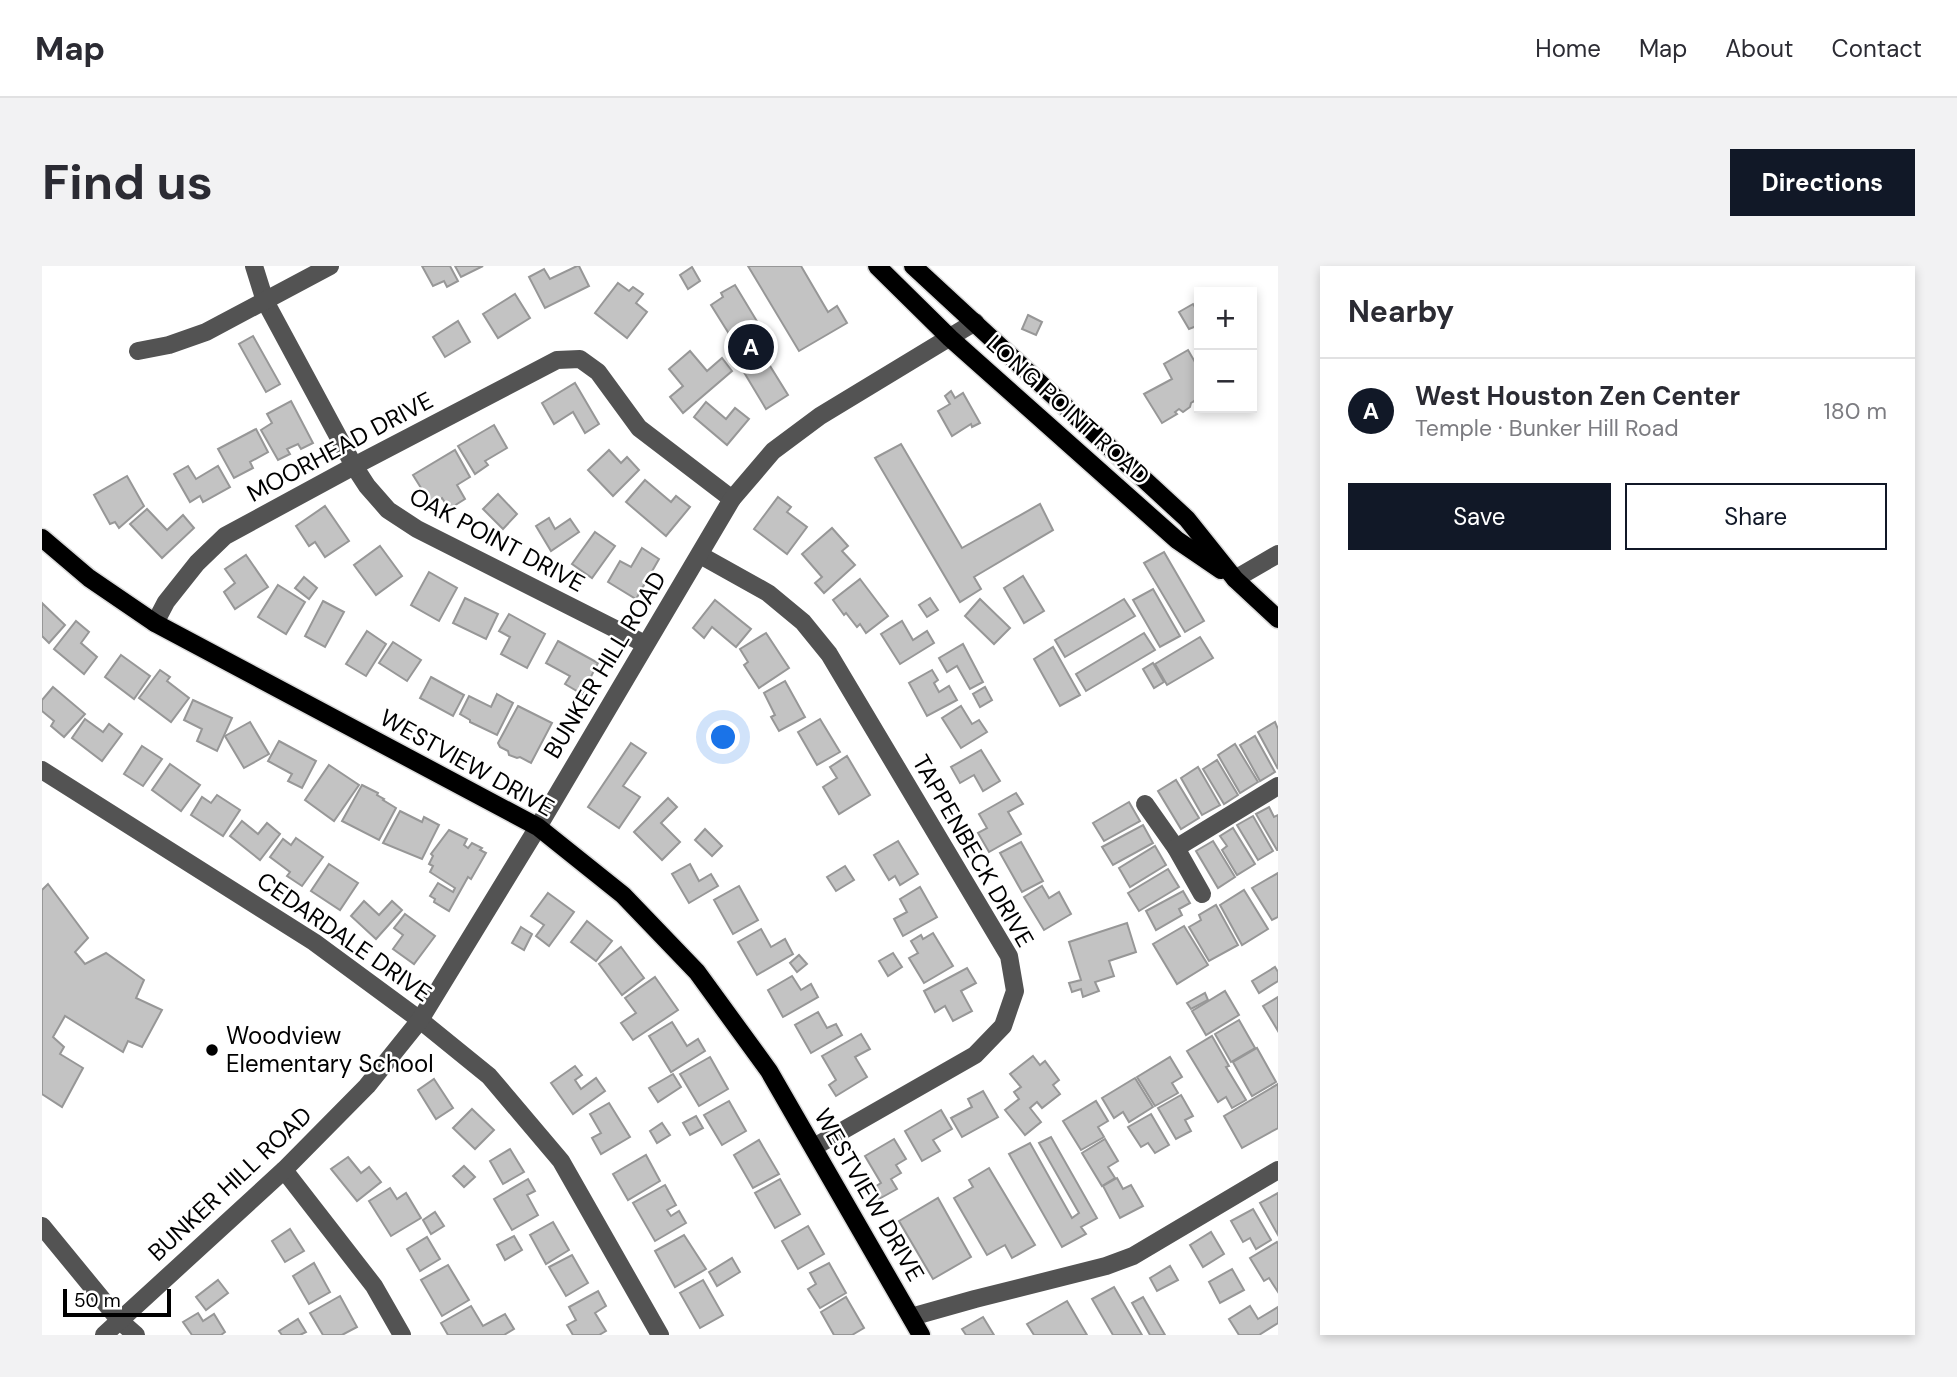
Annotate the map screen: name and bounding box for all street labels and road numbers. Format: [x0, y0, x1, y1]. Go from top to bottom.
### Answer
street label: LONG POINT ROAD [980, 328, 1157, 491]
street label: MOORHEAD DRIVE [241, 384, 438, 509]
street label: OAK POINT DRIVE [404, 480, 590, 599]
street label: BUNKER HILL ROAD [537, 566, 673, 764]
street label: WESTVIEW DRIVE [375, 702, 560, 823]
street label: TAPPENBECK DRIVE [906, 749, 1041, 953]
street label: CEDARDALE DRIVE [251, 865, 438, 1008]
street label: BUNKER HILL ROAD [141, 1100, 318, 1268]
street label: WESTVIEW DRIVE [807, 1103, 932, 1287]

